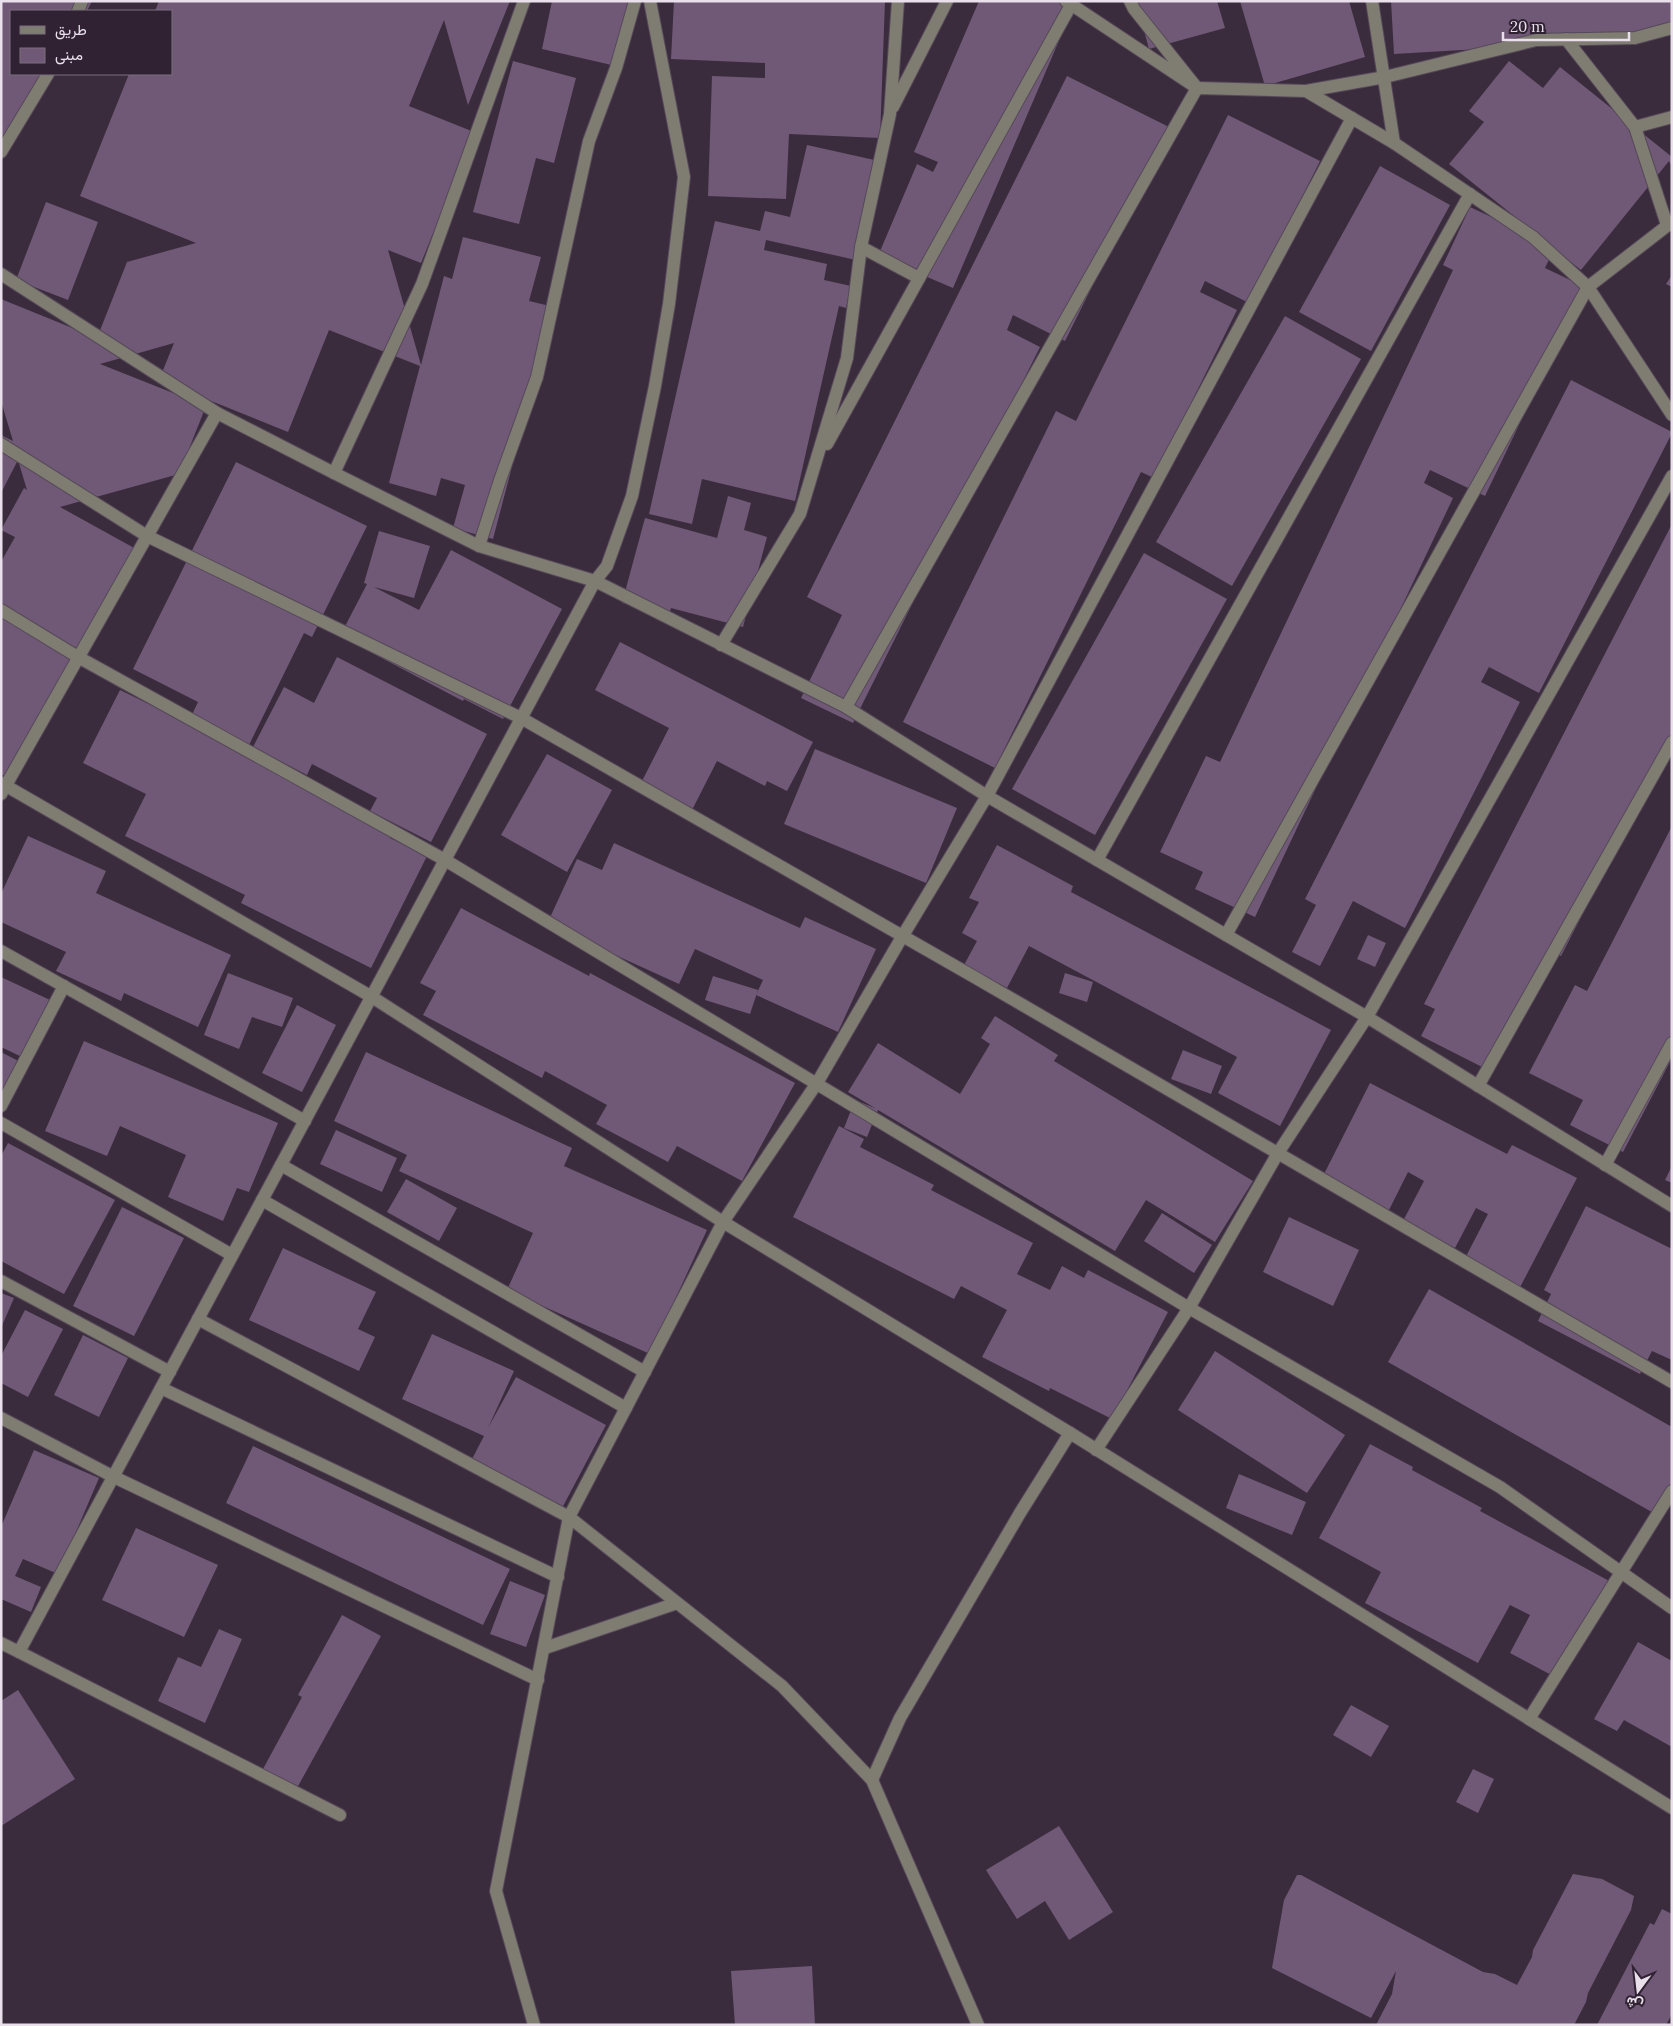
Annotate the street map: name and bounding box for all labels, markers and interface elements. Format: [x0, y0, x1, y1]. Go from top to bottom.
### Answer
legend [10, 10, 172, 75]
scale bar [1503, 10, 1629, 42]
text: 20 m [1510, 17, 1545, 36]
text: طريق [55, 20, 87, 40]
text: مبنى [55, 45, 83, 65]
north arrow [1613, 1966, 1663, 2016]
text: ش [1624, 1993, 1645, 2014]

